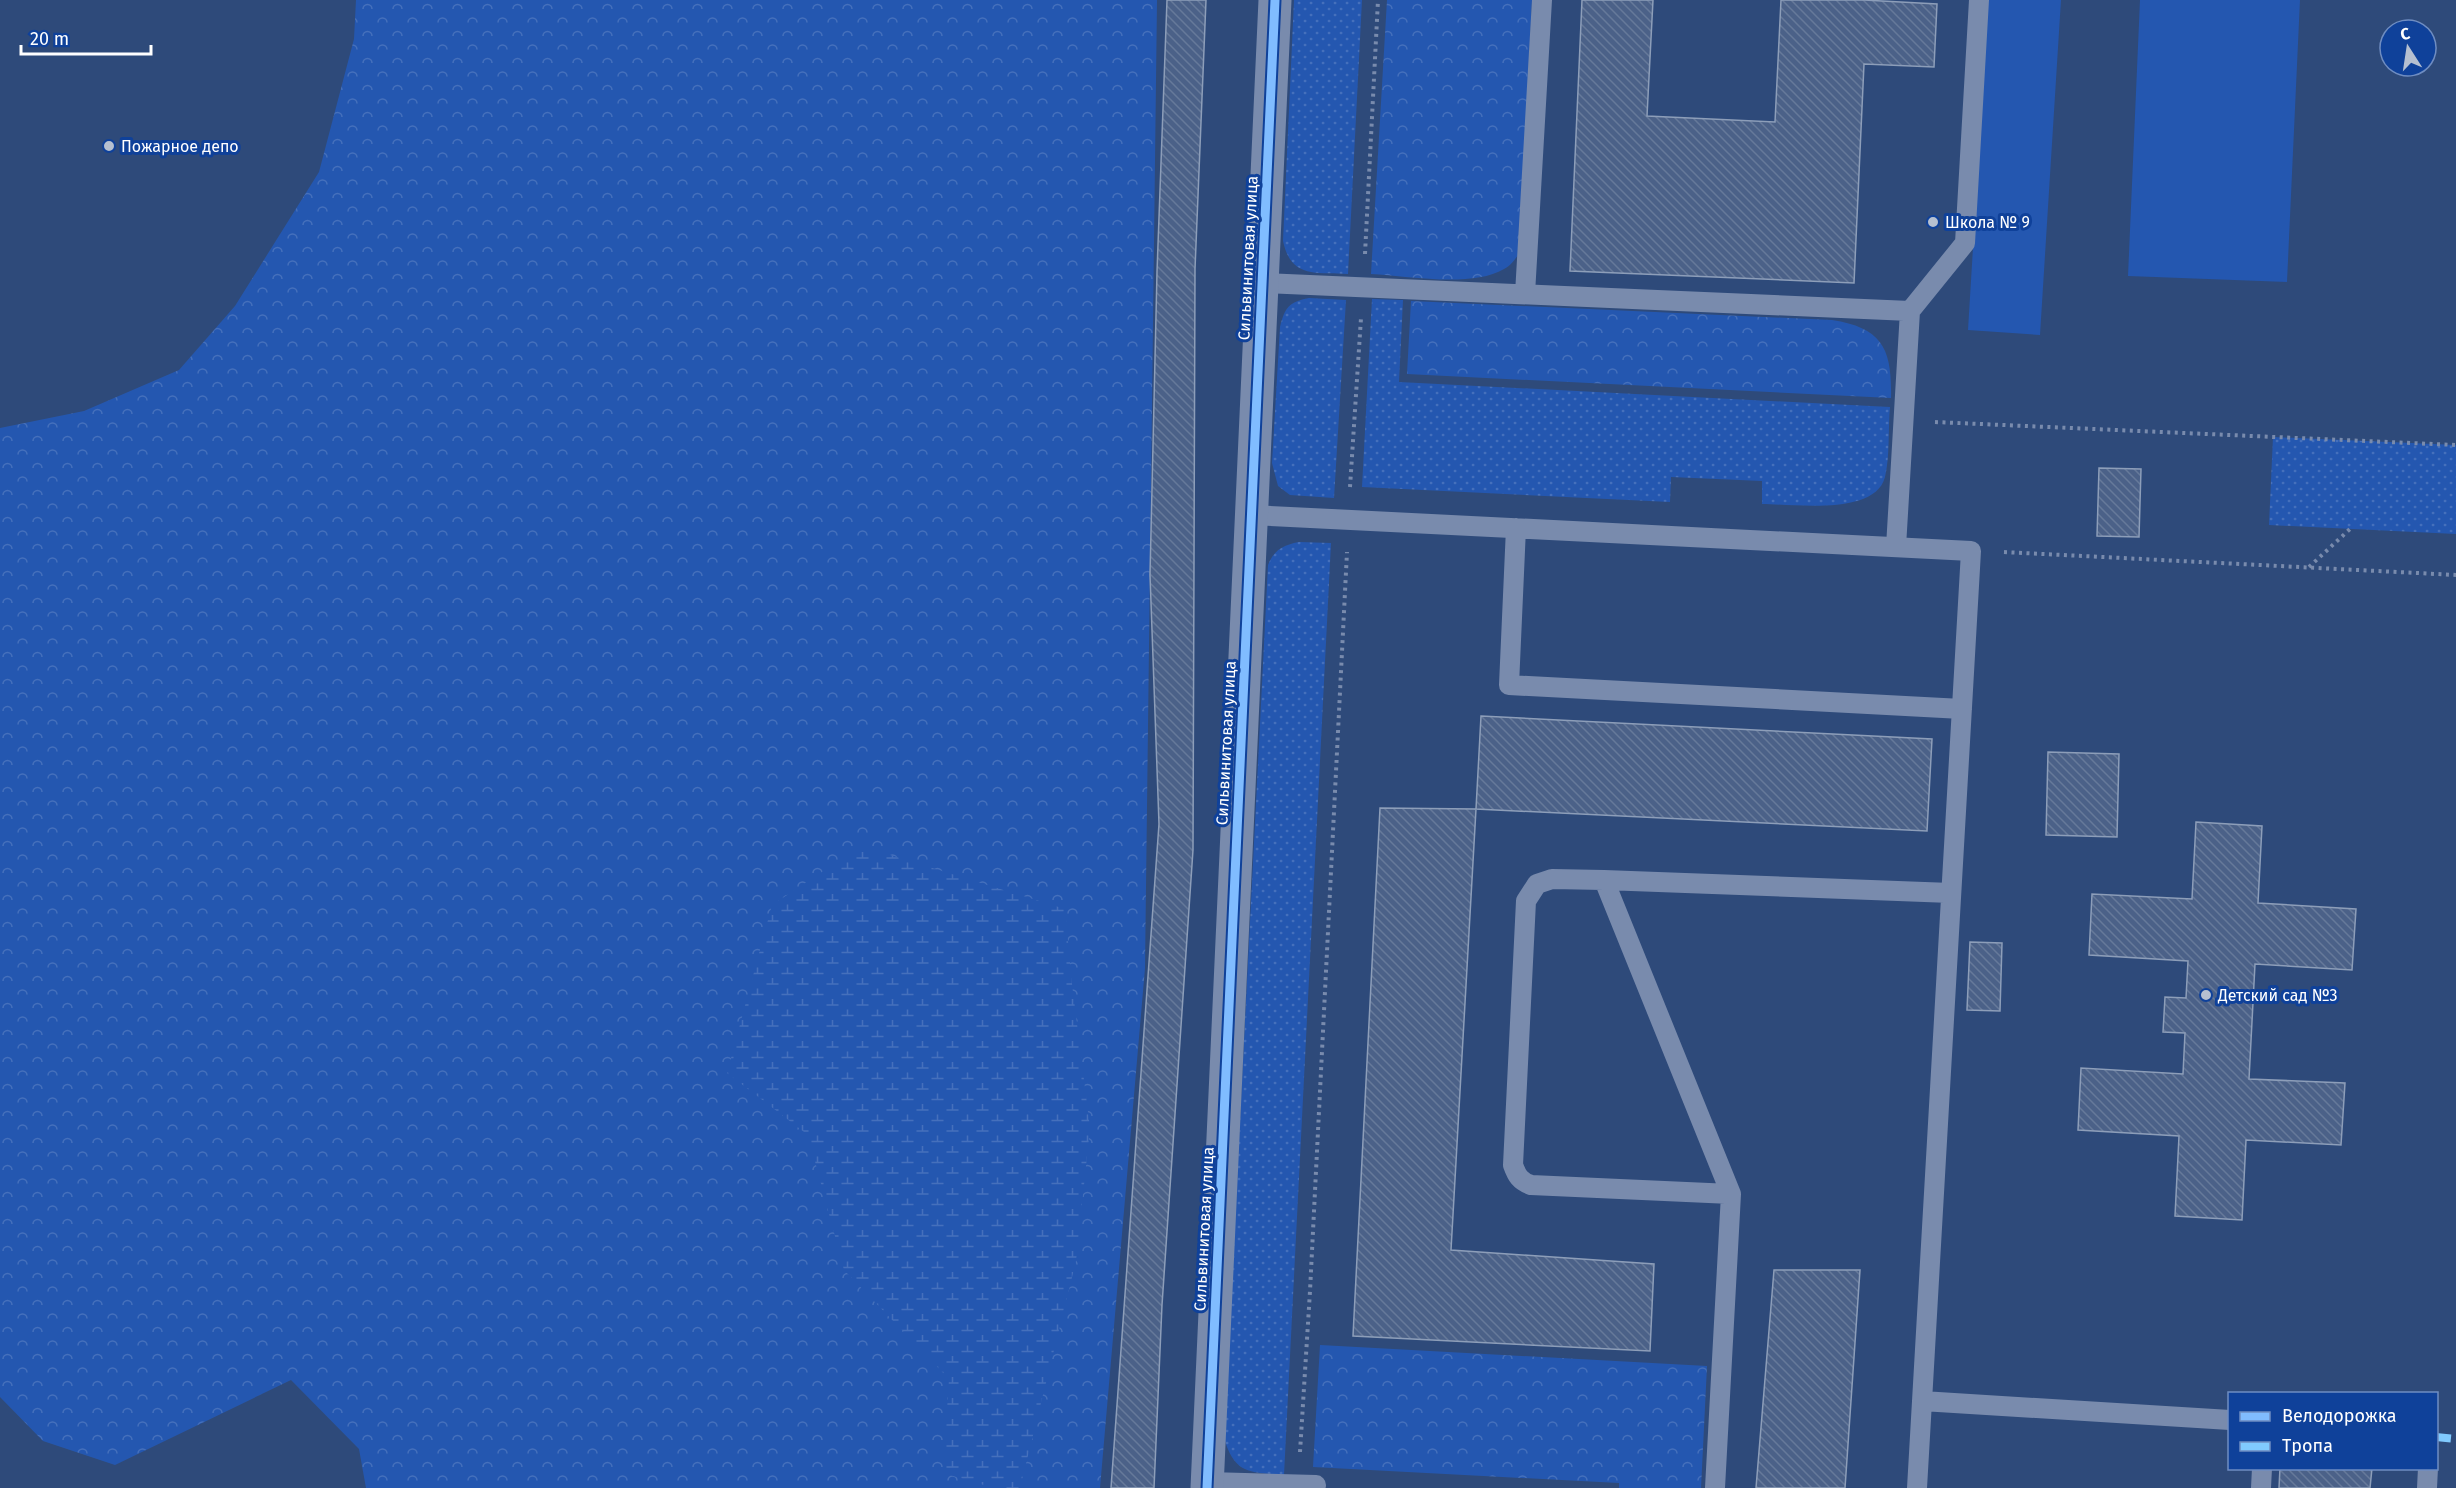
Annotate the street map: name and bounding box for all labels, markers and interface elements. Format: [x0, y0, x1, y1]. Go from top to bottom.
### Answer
scale bar [21, 18, 152, 56]
north arrow [2378, 18, 2438, 78]
text: С [2399, 23, 2412, 44]
text: 20 m [30, 28, 69, 50]
place label: Пожарное депо [121, 137, 239, 156]
marker: Пожарное депо [102, 139, 116, 153]
street label: Сильвинитовая улица [1234, 175, 1262, 341]
place label: Школа № 9 [1945, 213, 2030, 232]
marker: Школа № 9 [1926, 215, 1940, 229]
street label: Сильвинитовая улица [1212, 660, 1240, 826]
place label: Детский сад №3 [2217, 986, 2338, 1005]
marker: Детский сад №3 [2199, 988, 2213, 1002]
street label: Сильвинитовая улица [1190, 1146, 1218, 1312]
legend [2228, 1392, 2438, 1470]
text: Велодорожка [2282, 1405, 2397, 1427]
text: Тропа [2282, 1435, 2333, 1457]

